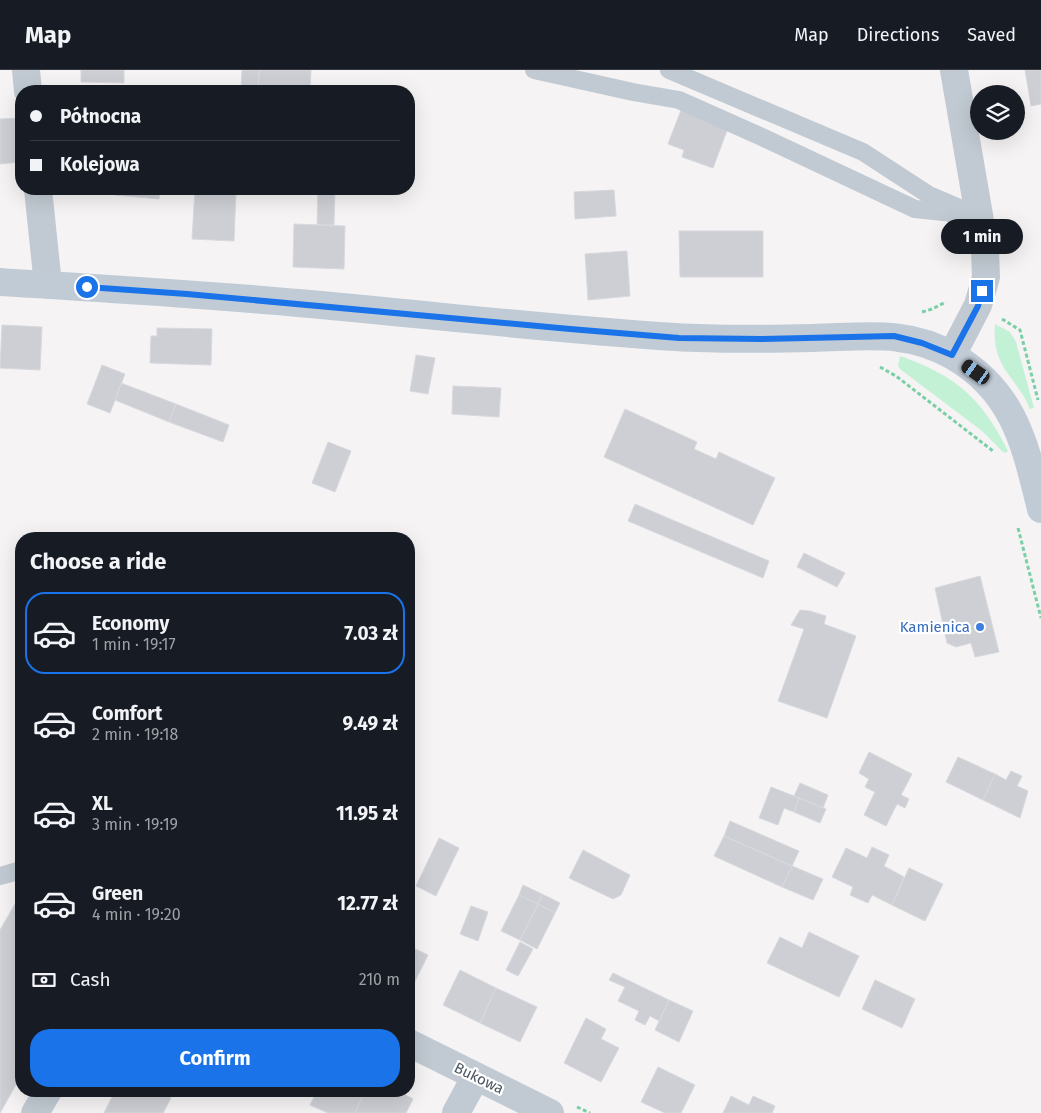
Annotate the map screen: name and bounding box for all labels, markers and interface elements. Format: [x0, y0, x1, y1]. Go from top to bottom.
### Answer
text: Map [25, 21, 71, 49]
text: Map [794, 24, 829, 46]
text: Directions [857, 24, 939, 46]
text: Saved [967, 24, 1016, 46]
map controls [970, 85, 1025, 140]
button: layers [970, 85, 1025, 140]
text: Północna [60, 105, 141, 128]
text: Kolejowa [60, 153, 140, 176]
callout: 1 min [941, 218, 1023, 254]
text: 1 min [963, 227, 1001, 246]
route start [76, 276, 98, 298]
route end [971, 280, 993, 302]
car [959, 357, 992, 387]
text: Choose a ride [30, 548, 166, 575]
icon: car [32, 611, 77, 656]
text: Economy [92, 612, 169, 635]
place label: Kamienica [900, 618, 970, 636]
marker: Kamienica [974, 621, 986, 633]
text: 7.03 zł [344, 622, 398, 645]
text: 1 min · 19:17 [92, 635, 176, 654]
icon: car [32, 701, 77, 746]
text: Comfort [92, 702, 162, 725]
text: 9.49 zł [342, 712, 398, 735]
text: 2 min · 19:18 [92, 725, 178, 744]
icon: car [32, 791, 77, 836]
text: XL [92, 792, 113, 815]
text: 11.95 zł [336, 802, 398, 825]
text: 3 min · 19:19 [92, 815, 178, 834]
icon: car [32, 881, 77, 926]
text: Green [92, 882, 143, 905]
text: 12.77 zł [337, 892, 398, 915]
text: 4 min · 19:20 [92, 905, 181, 924]
icon: cash [30, 966, 58, 994]
text: Cash [70, 968, 111, 991]
text: 210 m [359, 970, 400, 989]
button: Confirm [30, 1029, 400, 1087]
street label: Bukowa [451, 1058, 507, 1098]

